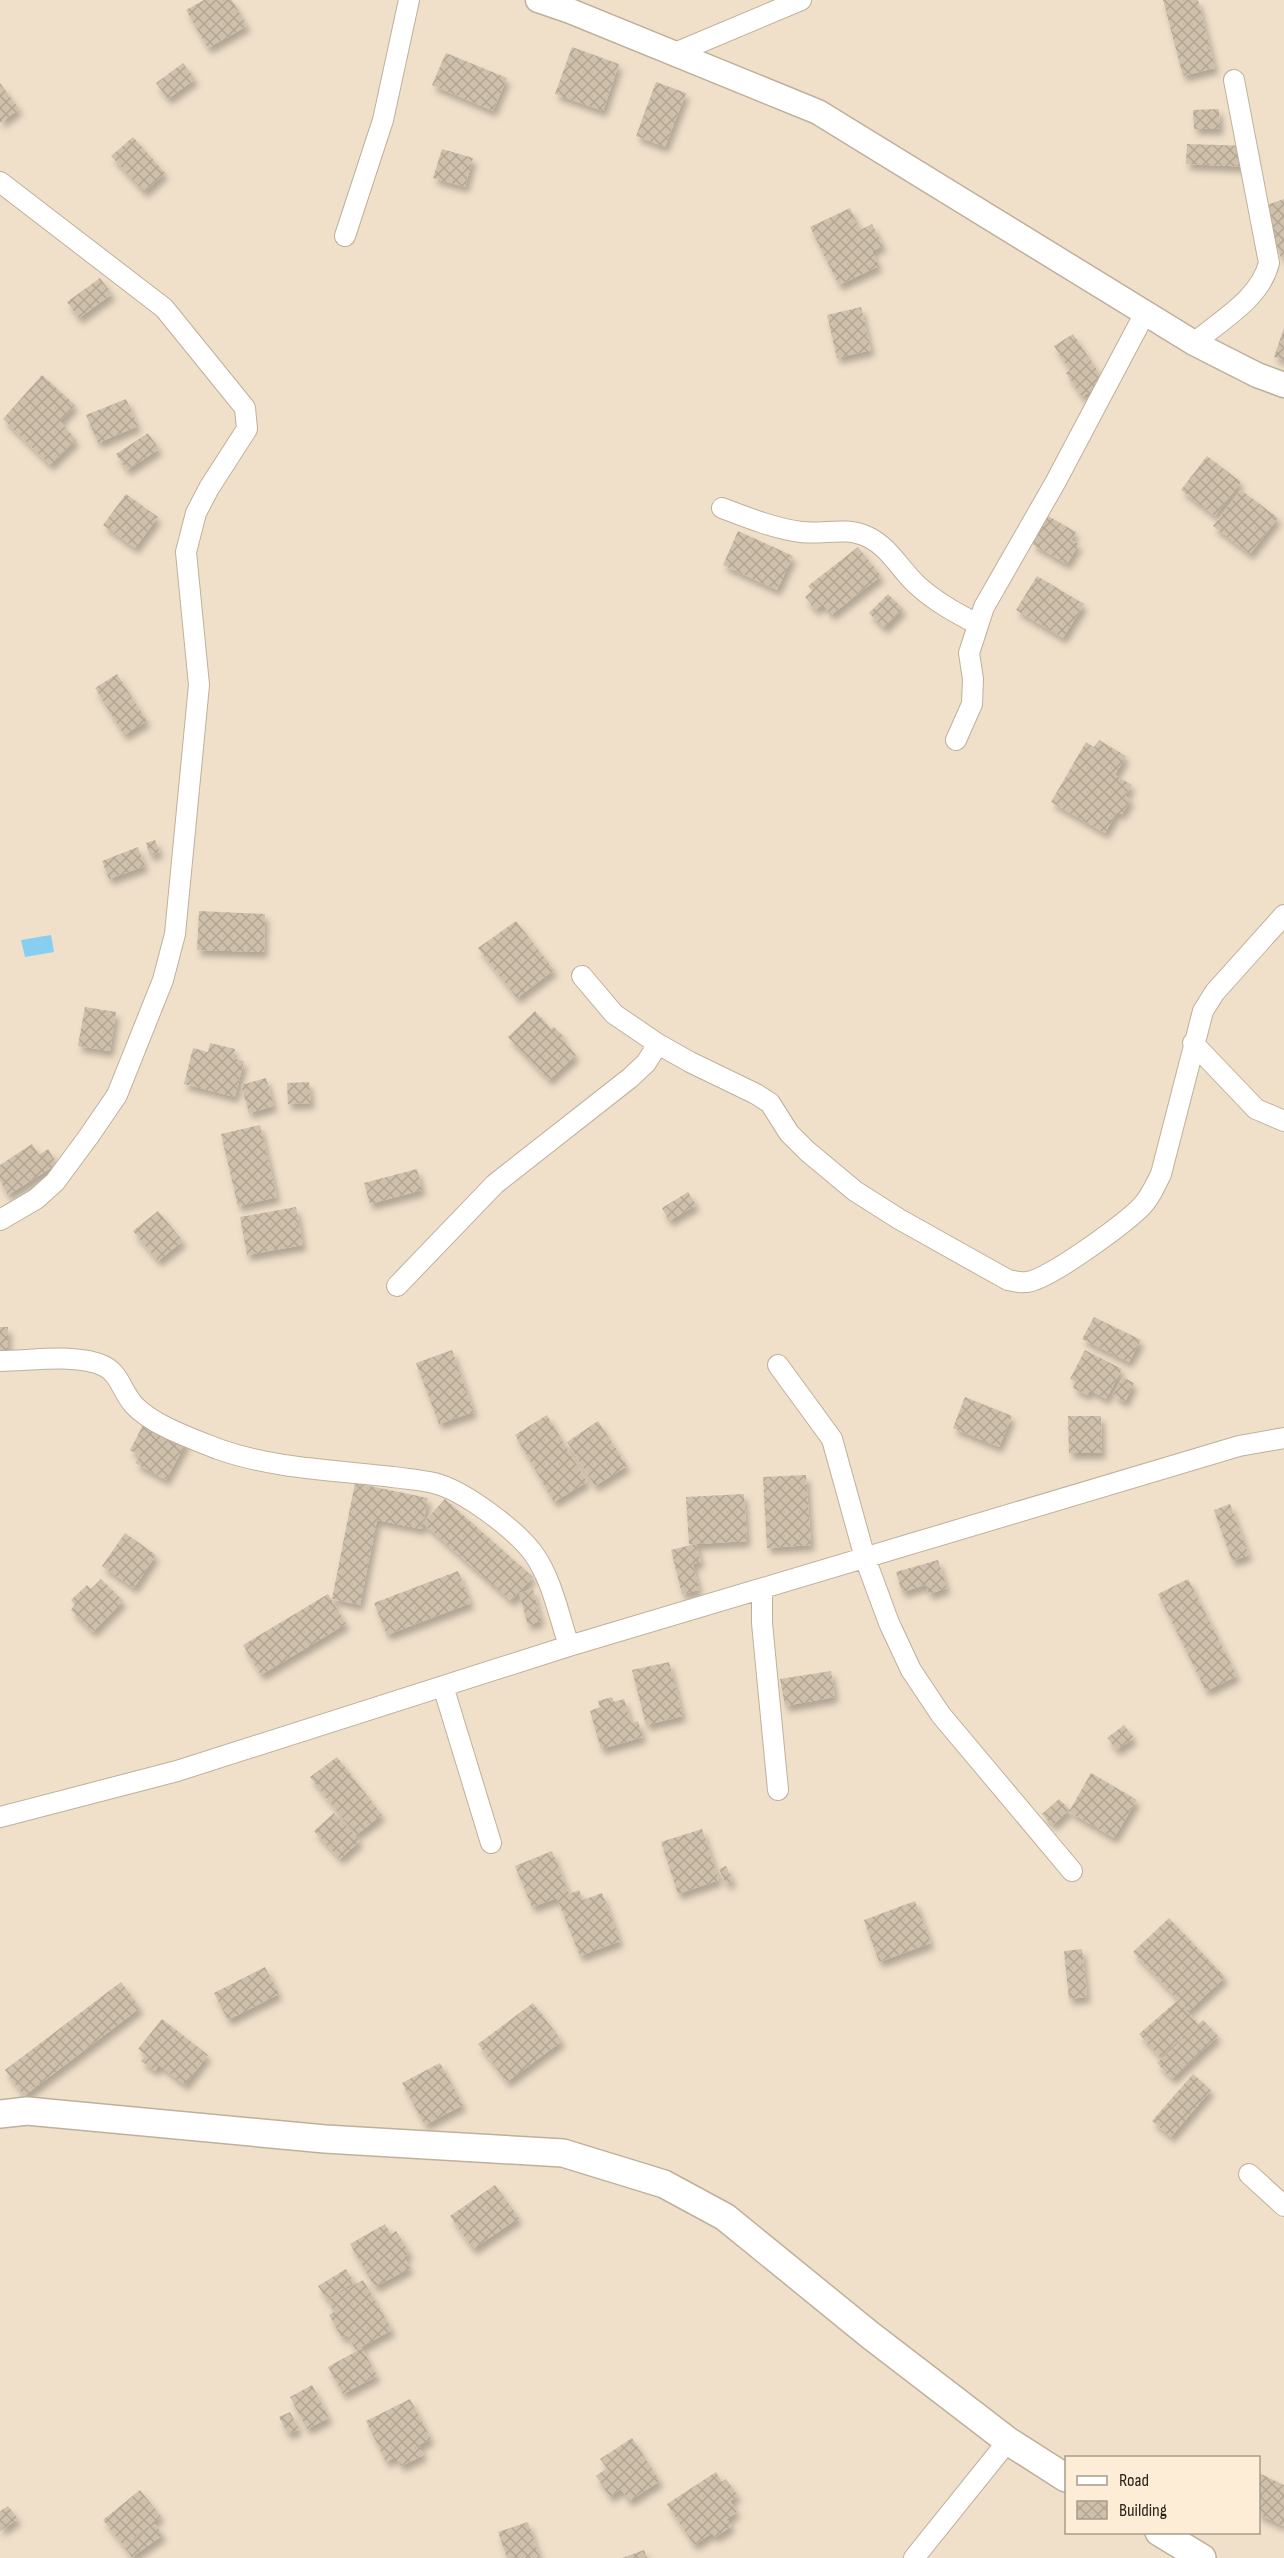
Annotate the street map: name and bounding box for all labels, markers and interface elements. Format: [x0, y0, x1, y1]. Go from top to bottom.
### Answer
legend [1065, 2456, 1260, 2534]
text: Road [1119, 2470, 1149, 2491]
text: Building [1119, 2500, 1167, 2521]

